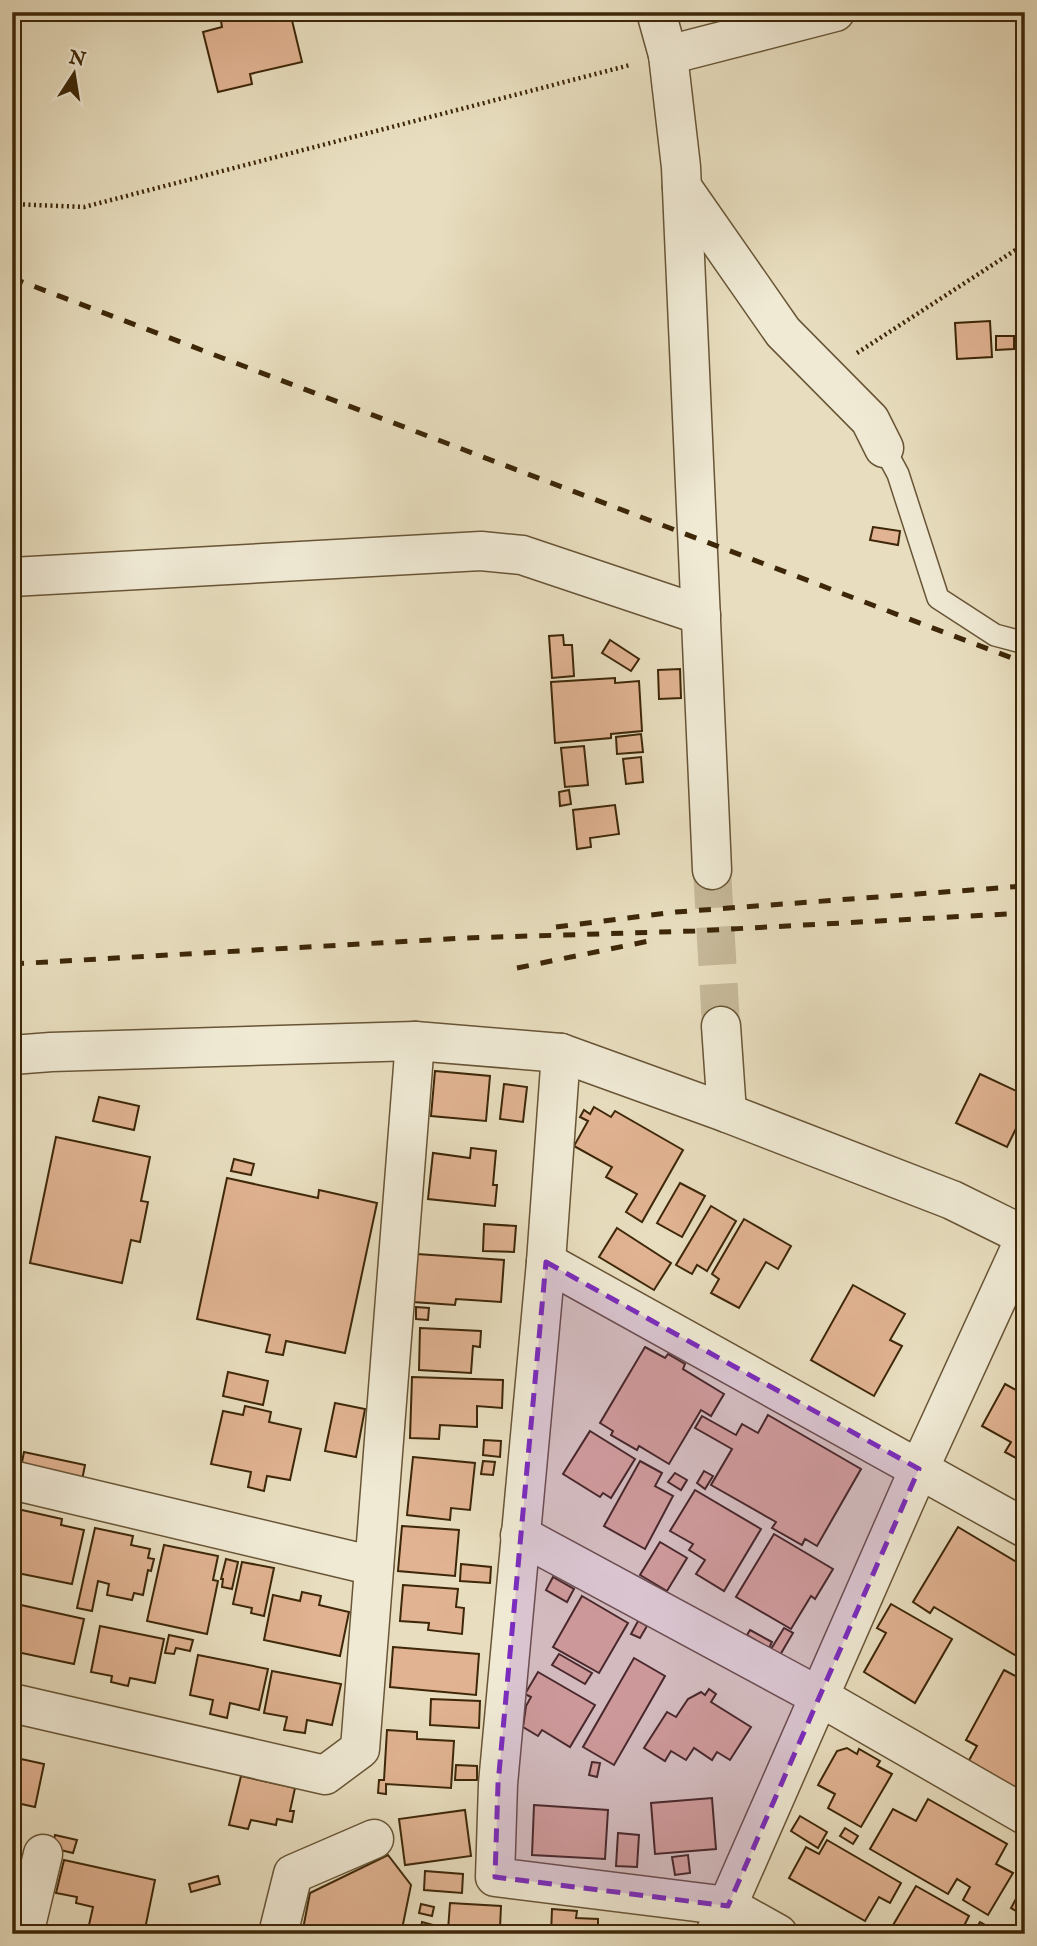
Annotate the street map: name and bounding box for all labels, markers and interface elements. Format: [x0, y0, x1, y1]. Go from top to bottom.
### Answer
north arrow [38, 38, 108, 108]
text: N [66, 46, 88, 73]

